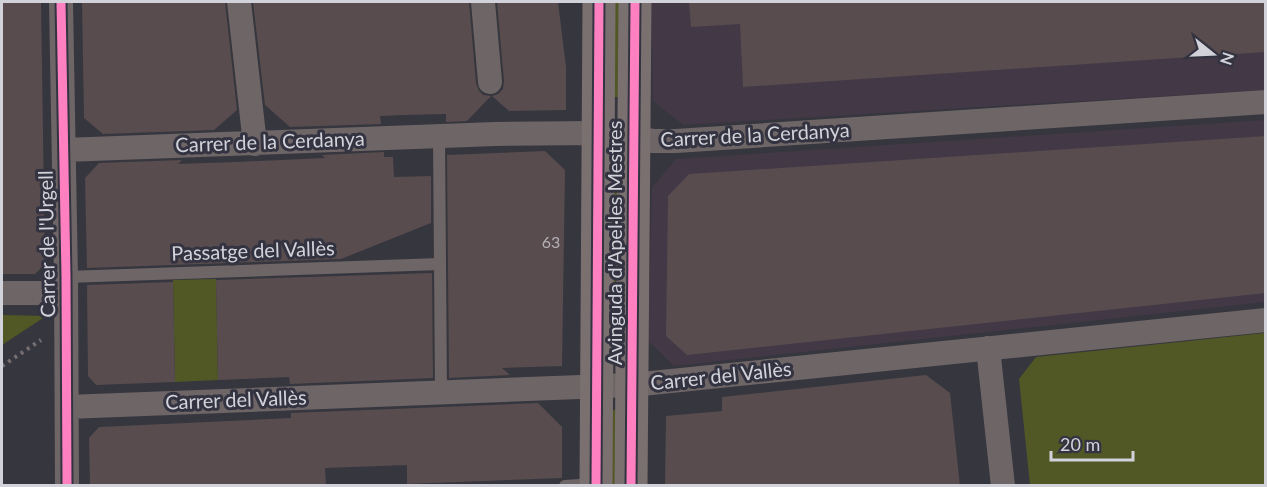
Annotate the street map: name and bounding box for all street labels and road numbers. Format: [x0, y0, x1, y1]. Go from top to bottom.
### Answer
street label: Carrer de la Cerdanya [660, 117, 850, 151]
street label: Avinguda d'Apel·les Mestres [602, 121, 626, 365]
street label: Carrer de la Cerdanya [175, 126, 365, 156]
street label: Carrer de l'Urgell [33, 170, 59, 318]
street label: Passatge del Vallès [171, 235, 335, 265]
street label: Carrer del Vallès [649, 356, 793, 394]
street label: Carrer del Vallès [165, 385, 307, 413]

